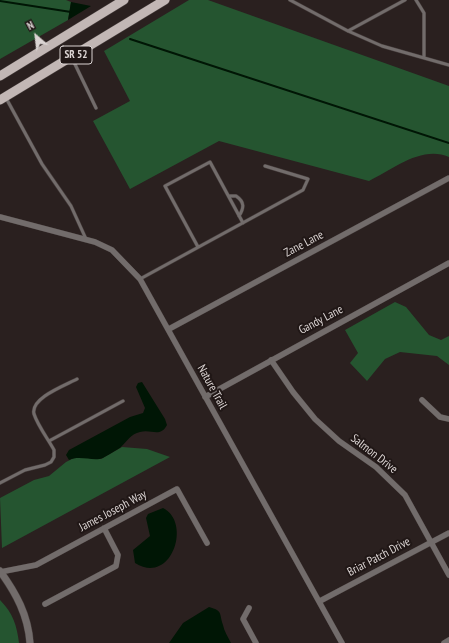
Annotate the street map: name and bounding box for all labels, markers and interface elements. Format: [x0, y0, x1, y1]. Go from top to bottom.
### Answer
north arrow [16, 16, 56, 56]
text: N [24, 18, 36, 33]
road number: SR 52 [60, 46, 92, 64]
street label: Zane Lane [282, 228, 326, 260]
street label: Gandy Lane [296, 302, 346, 338]
street label: Nature Trail [194, 362, 230, 412]
street label: Salmon Drive [348, 431, 400, 477]
street label: James Joseph Way [77, 487, 149, 535]
street label: Briar Patch Drive [345, 534, 413, 580]

